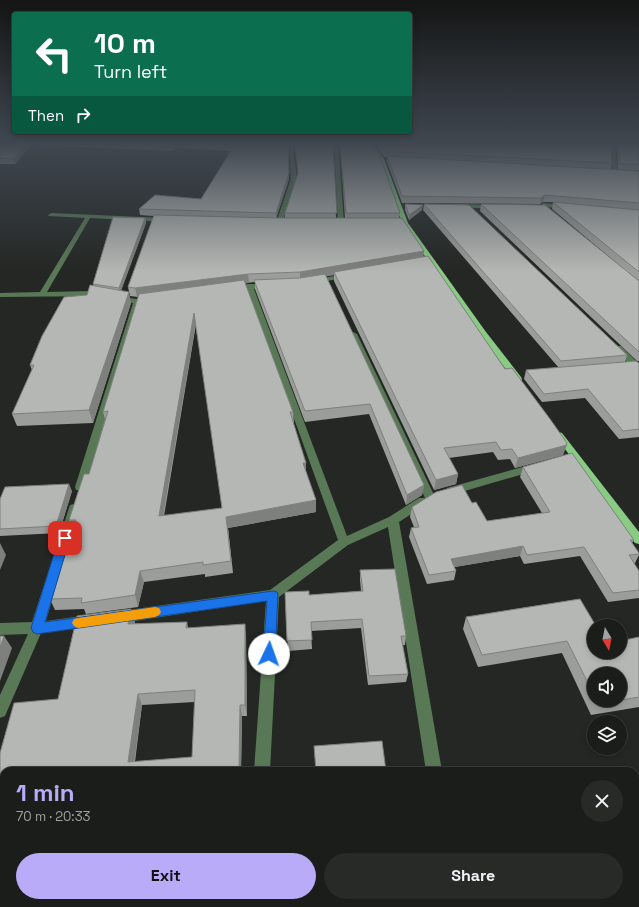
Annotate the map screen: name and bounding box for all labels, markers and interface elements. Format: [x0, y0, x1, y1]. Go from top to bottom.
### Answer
text: 10 m [94, 25, 156, 61]
icon: left [28, 28, 80, 80]
text: Turn left [94, 60, 167, 83]
icon: right [72, 104, 94, 126]
text: Then [28, 106, 64, 125]
pin [48, 521, 82, 555]
icon: arrive [54, 527, 76, 549]
north arrow [587, 619, 627, 659]
map controls [587, 619, 627, 755]
position arrow [248, 633, 290, 675]
button: sound [587, 667, 627, 707]
button: layers [587, 715, 627, 755]
text: 1 min [16, 777, 75, 808]
button: close [581, 780, 623, 822]
text: 70 m · 20:33 [16, 808, 90, 825]
button: Exit [16, 853, 316, 899]
button: Share [324, 853, 623, 899]

